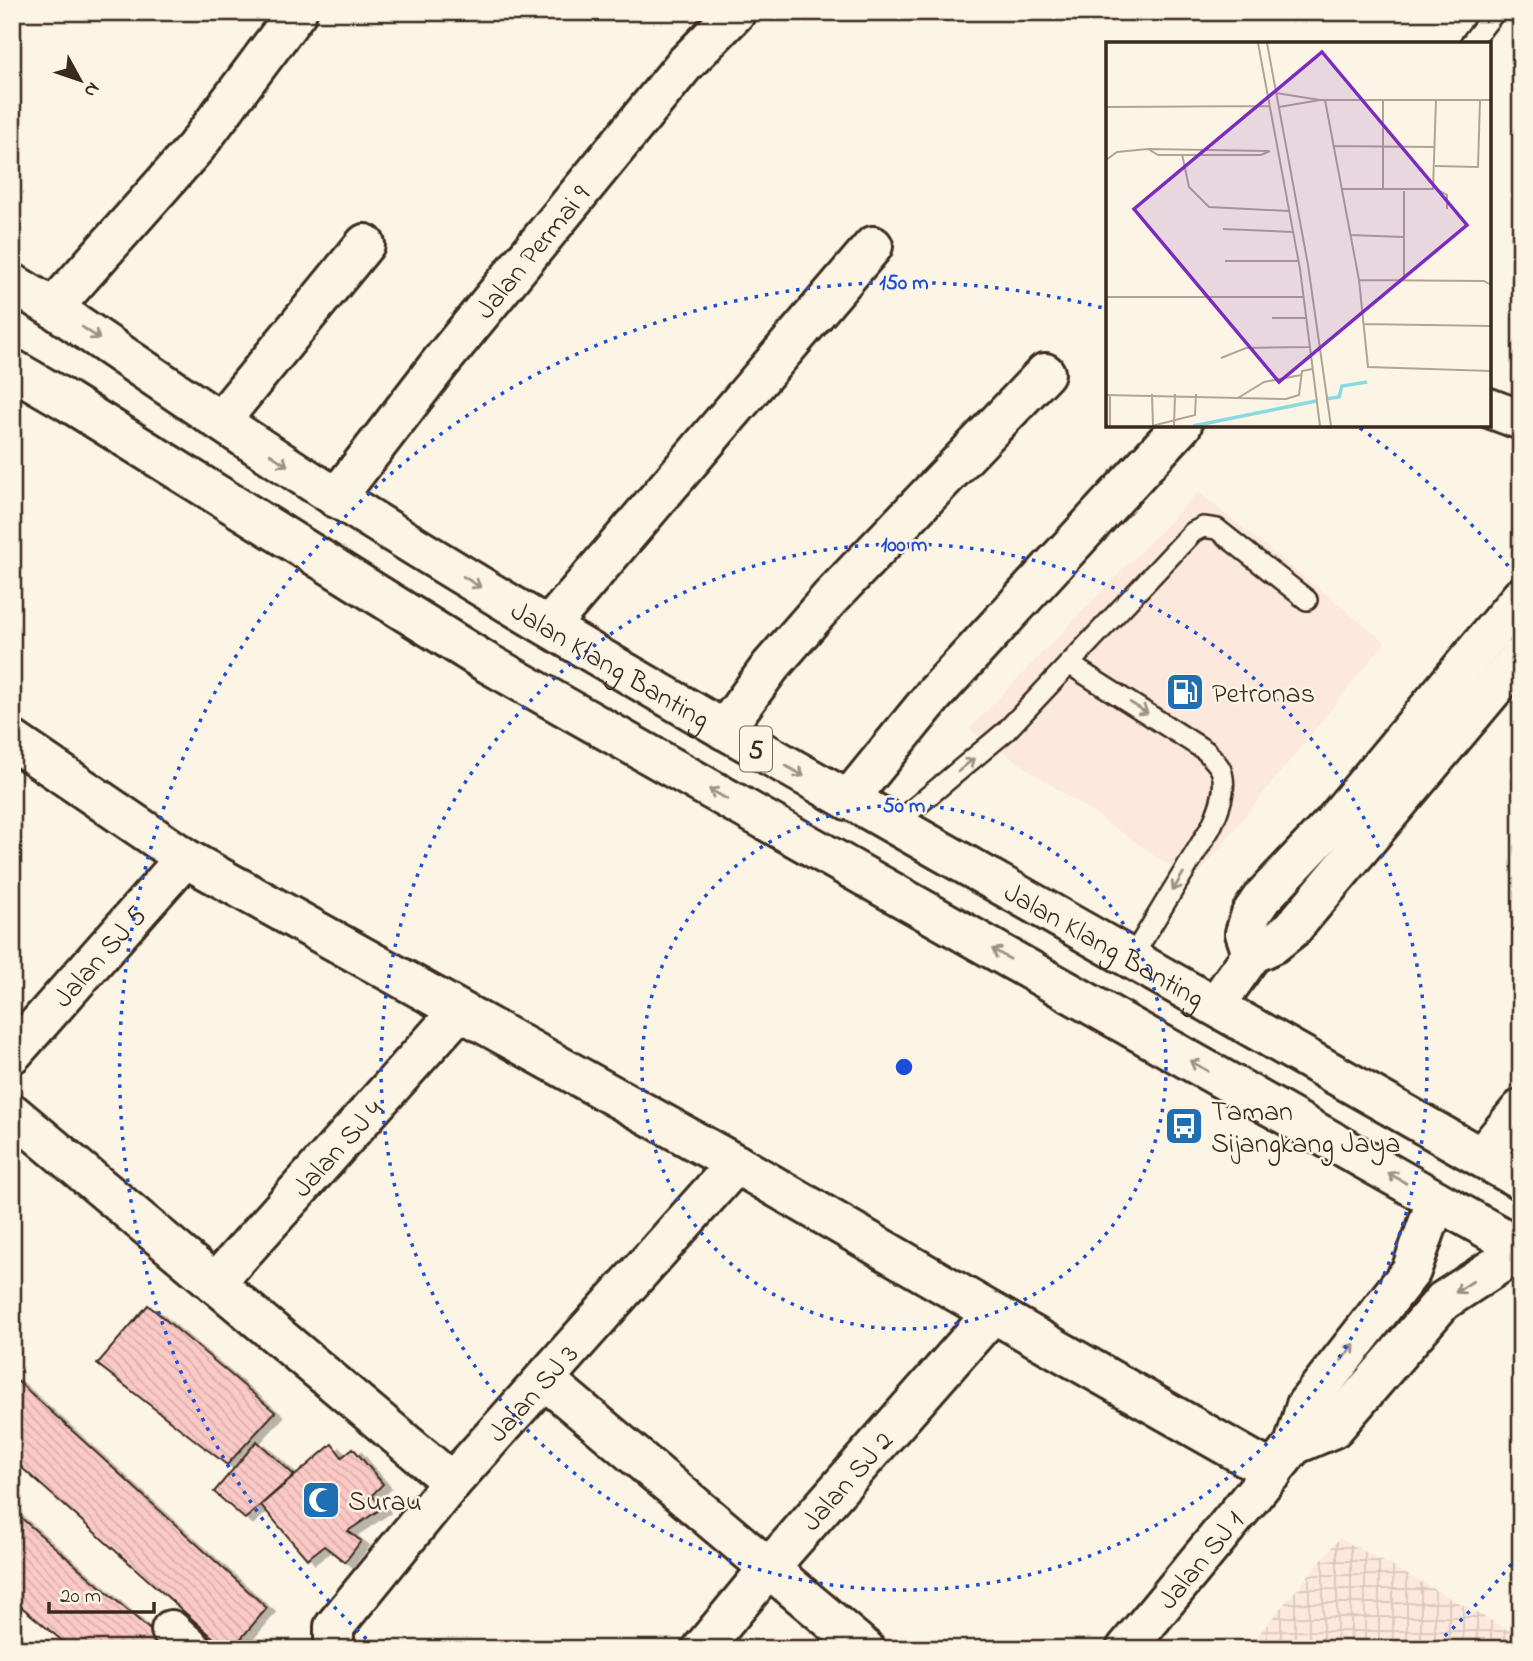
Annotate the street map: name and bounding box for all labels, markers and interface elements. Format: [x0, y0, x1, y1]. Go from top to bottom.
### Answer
inset map [1106, 42, 1491, 427]
north arrow [46, 46, 116, 116]
text: N [77, 76, 106, 103]
street label: Jalan Permai 9 [467, 177, 602, 329]
text: 150 m [879, 269, 929, 299]
one-way arrow [80, 326, 100, 340]
one-way arrow [269, 453, 289, 467]
text: 100 m [881, 531, 927, 561]
one-way arrow [461, 575, 481, 589]
street label: Jalan Klang Banting [502, 592, 717, 741]
fuel station icon: Petronas [1164, 671, 1206, 713]
place label: Petronas [1212, 675, 1315, 716]
one-way arrow [1128, 702, 1148, 716]
road number: 5 [740, 726, 772, 772]
one-way arrow [956, 757, 974, 773]
one-way arrow [784, 764, 804, 778]
one-way arrow [709, 787, 729, 801]
text: 50 m [883, 792, 925, 822]
one-way arrow [1171, 871, 1185, 891]
street label: Jalan Klang Banting [995, 874, 1211, 1020]
street label: Jalan SJ 5 [45, 898, 158, 1018]
one-way arrow [992, 947, 1012, 961]
centre of rings [892, 1055, 916, 1079]
one-way arrow [1190, 1059, 1210, 1073]
street label: Jalan SJ 4 [284, 1091, 395, 1208]
place label: Taman Sijangkang Jaya [1211, 1093, 1400, 1166]
bus stop icon: Taman Sijangkang Jaya [1163, 1105, 1205, 1147]
one-way arrow [1388, 1171, 1408, 1185]
one-way arrow [1455, 1280, 1474, 1295]
street label: Jalan SJ 3 [479, 1336, 590, 1453]
one-way arrow [1340, 1343, 1355, 1361]
street label: Jalan SJ 2 [793, 1423, 904, 1542]
mosque icon: Surau [300, 1479, 342, 1521]
place label: Surau [348, 1483, 422, 1524]
street label: Jalan SJ 1 [1149, 1503, 1256, 1620]
scale bar [49, 1570, 154, 1614]
text: 20 m [60, 1582, 101, 1612]

